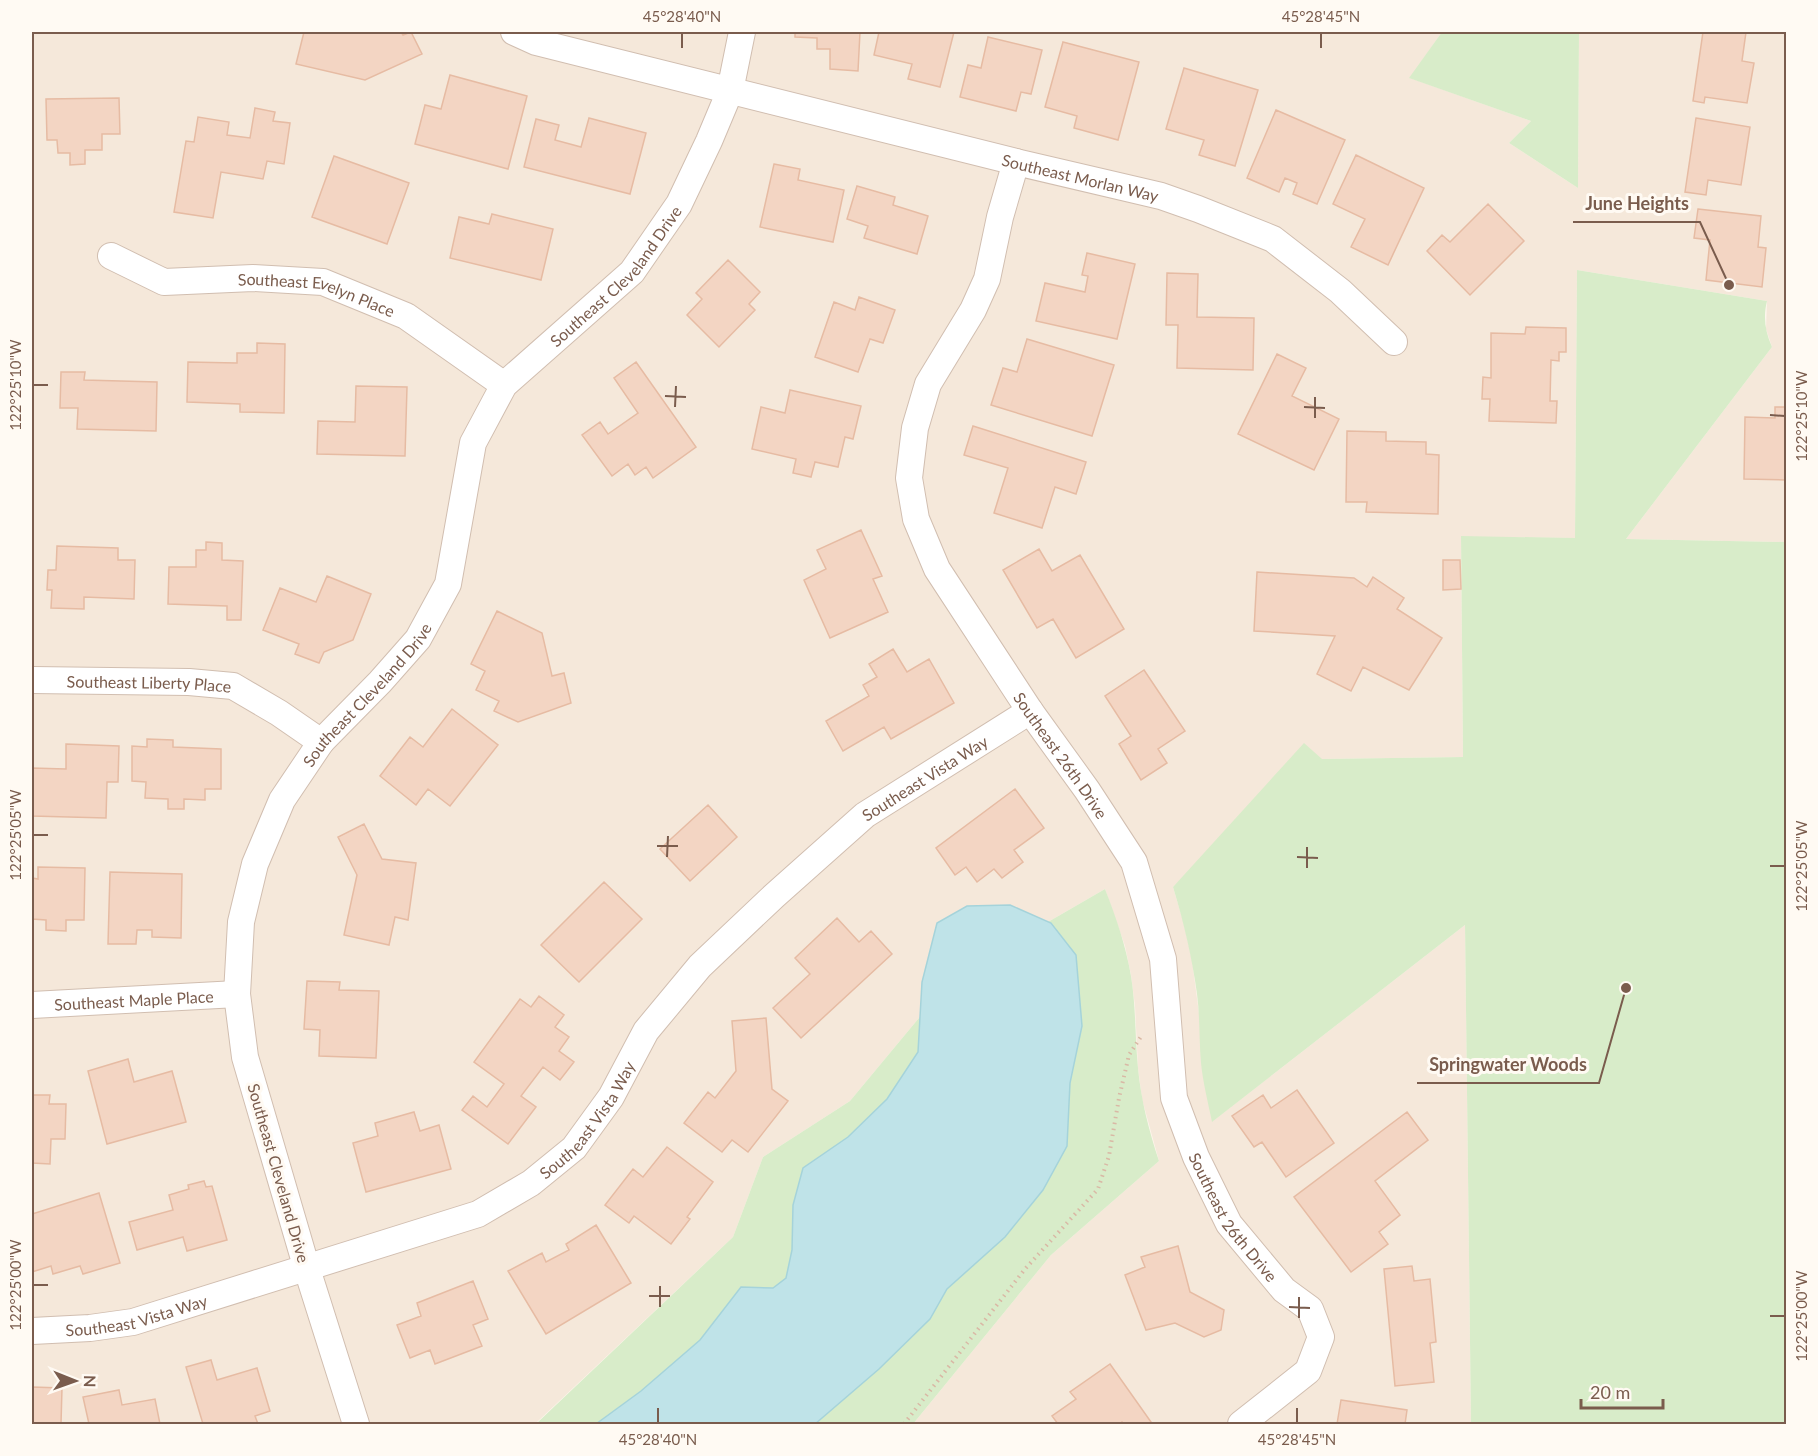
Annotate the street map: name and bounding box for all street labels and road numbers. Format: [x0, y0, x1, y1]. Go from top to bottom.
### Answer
street label: Southeast Morlan Way [1000, 149, 1161, 205]
street label: Southeast Cleveland Drive [546, 202, 685, 350]
street label: Southeast Evelyn Place [237, 268, 398, 320]
street label: Southeast Cleveland Drive [298, 619, 435, 770]
street label: Southeast Liberty Place [66, 671, 232, 695]
street label: Southeast 26th Drive [1010, 688, 1112, 822]
street label: Southeast Vista Way [858, 730, 991, 824]
street label: Southeast Maple Place [54, 986, 214, 1013]
street label: Southeast Vista Way [535, 1057, 638, 1182]
street label: Southeast Cleveland Drive [244, 1081, 314, 1265]
street label: Southeast 26th Drive [1186, 1149, 1282, 1285]
street label: Southeast Vista Way [65, 1290, 210, 1339]

